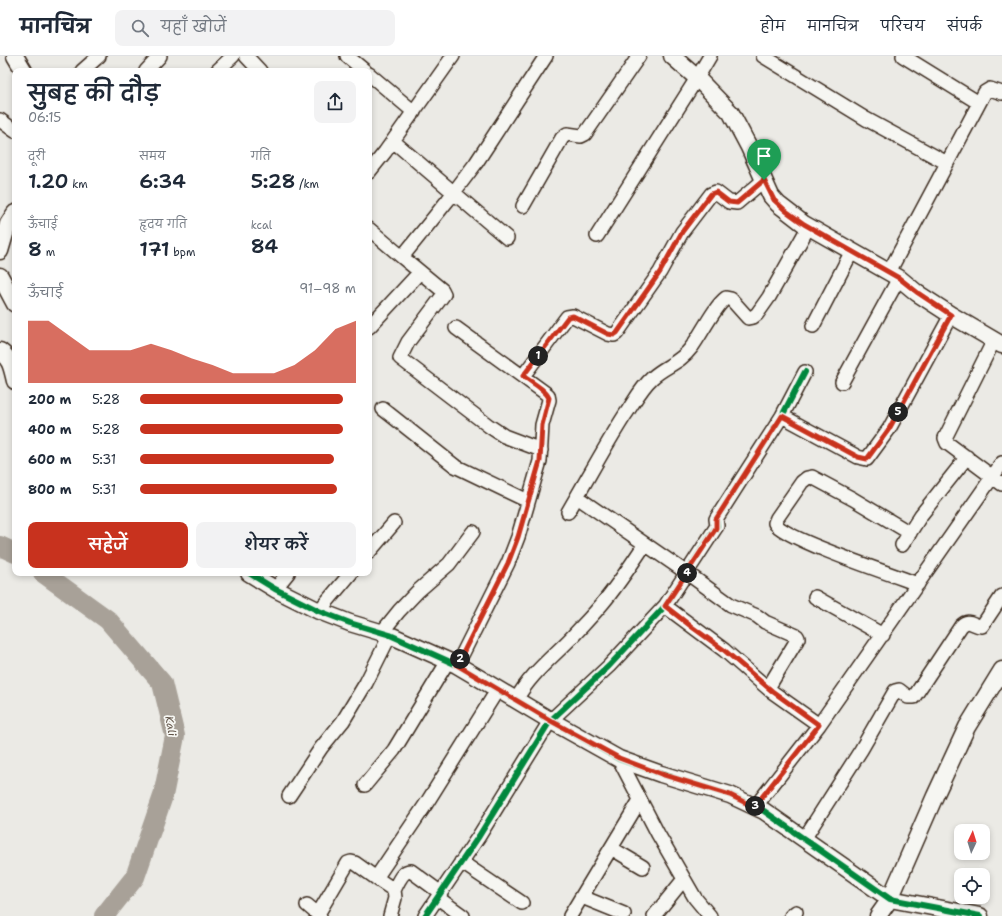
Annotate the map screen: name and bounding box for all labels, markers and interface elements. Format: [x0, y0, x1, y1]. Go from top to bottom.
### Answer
search box [115, 10, 395, 46]
text: मानचित्र [20, 14, 91, 39]
icon: search [129, 17, 151, 39]
text: यहाँ खोजें [161, 17, 226, 37]
text: होम [761, 17, 785, 35]
text: मानचित्र [807, 17, 859, 35]
text: परिचय [881, 17, 925, 35]
text: संपर्क [947, 17, 982, 35]
text: सुबह की दौड़ [28, 79, 160, 108]
button: share [314, 81, 356, 123]
text: 06:15 [28, 109, 61, 126]
pin [747, 139, 781, 180]
icon: arrive [753, 145, 775, 167]
text: दूरी [28, 149, 45, 164]
text: समय [139, 149, 166, 164]
text: गति [251, 149, 271, 164]
text: 1.20 [28, 168, 68, 194]
text: 6:34 [139, 168, 186, 194]
text: 5:28 [251, 168, 296, 194]
text: km [68, 177, 88, 192]
text: /km [296, 177, 319, 192]
text: ऊँचाई [28, 217, 58, 232]
text: हृदय गति [139, 217, 187, 232]
text: kcal [251, 218, 272, 233]
text: 84 [251, 233, 278, 259]
text: 8 [28, 236, 42, 262]
text: 171 [139, 236, 170, 262]
text: m [42, 245, 55, 260]
text: bpm [170, 245, 196, 260]
text: 91–98 m [299, 280, 356, 297]
text: ऊँचाई [28, 284, 63, 301]
pin: 1 [528, 346, 548, 366]
text: 1 [535, 348, 541, 363]
text: 200 m [28, 391, 71, 408]
text: 5:28 [92, 391, 120, 408]
pin: 5 [888, 402, 908, 422]
text: 5 [895, 404, 901, 419]
text: 400 m [28, 421, 72, 438]
text: 5:28 [92, 421, 120, 438]
text: 600 m [28, 451, 72, 468]
text: 5:31 [92, 451, 116, 468]
text: 800 m [28, 481, 72, 498]
text: 5:31 [92, 481, 116, 498]
button: सहेजें [28, 522, 188, 568]
button: शेयर करें [196, 522, 356, 568]
pin: 4 [677, 563, 697, 583]
text: 4 [683, 565, 691, 580]
pin: 2 [450, 649, 470, 669]
text: 2 [456, 651, 464, 666]
water label: Kali [161, 715, 180, 738]
pin: 3 [745, 796, 765, 816]
text: 3 [751, 798, 759, 813]
north arrow [954, 824, 990, 860]
map controls [954, 824, 990, 904]
button: locate [954, 868, 990, 904]

